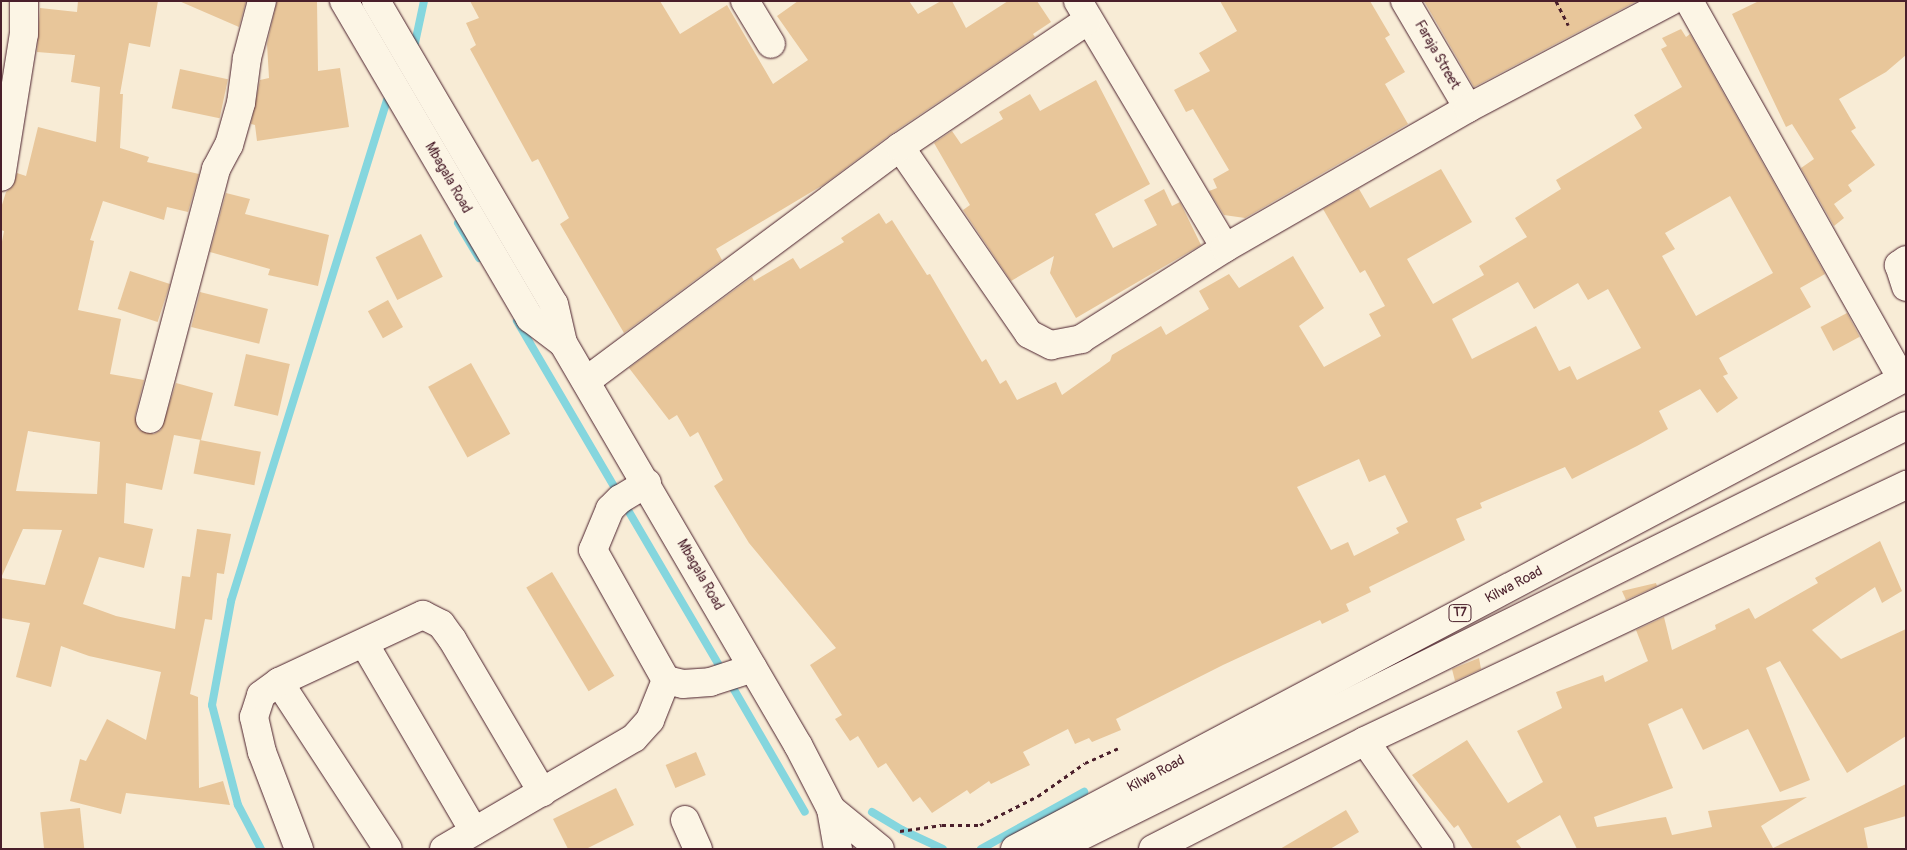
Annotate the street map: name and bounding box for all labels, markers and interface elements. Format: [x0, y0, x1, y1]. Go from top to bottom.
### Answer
street label: Faraja Street [1411, 18, 1463, 92]
street label: Mbagala Road [421, 140, 475, 216]
street label: Mbagala Road [673, 537, 727, 613]
street label: Kilwa Road [1483, 563, 1545, 607]
road number: T7 [1448, 604, 1472, 622]
street label: Kilwa Road [1125, 752, 1187, 796]

